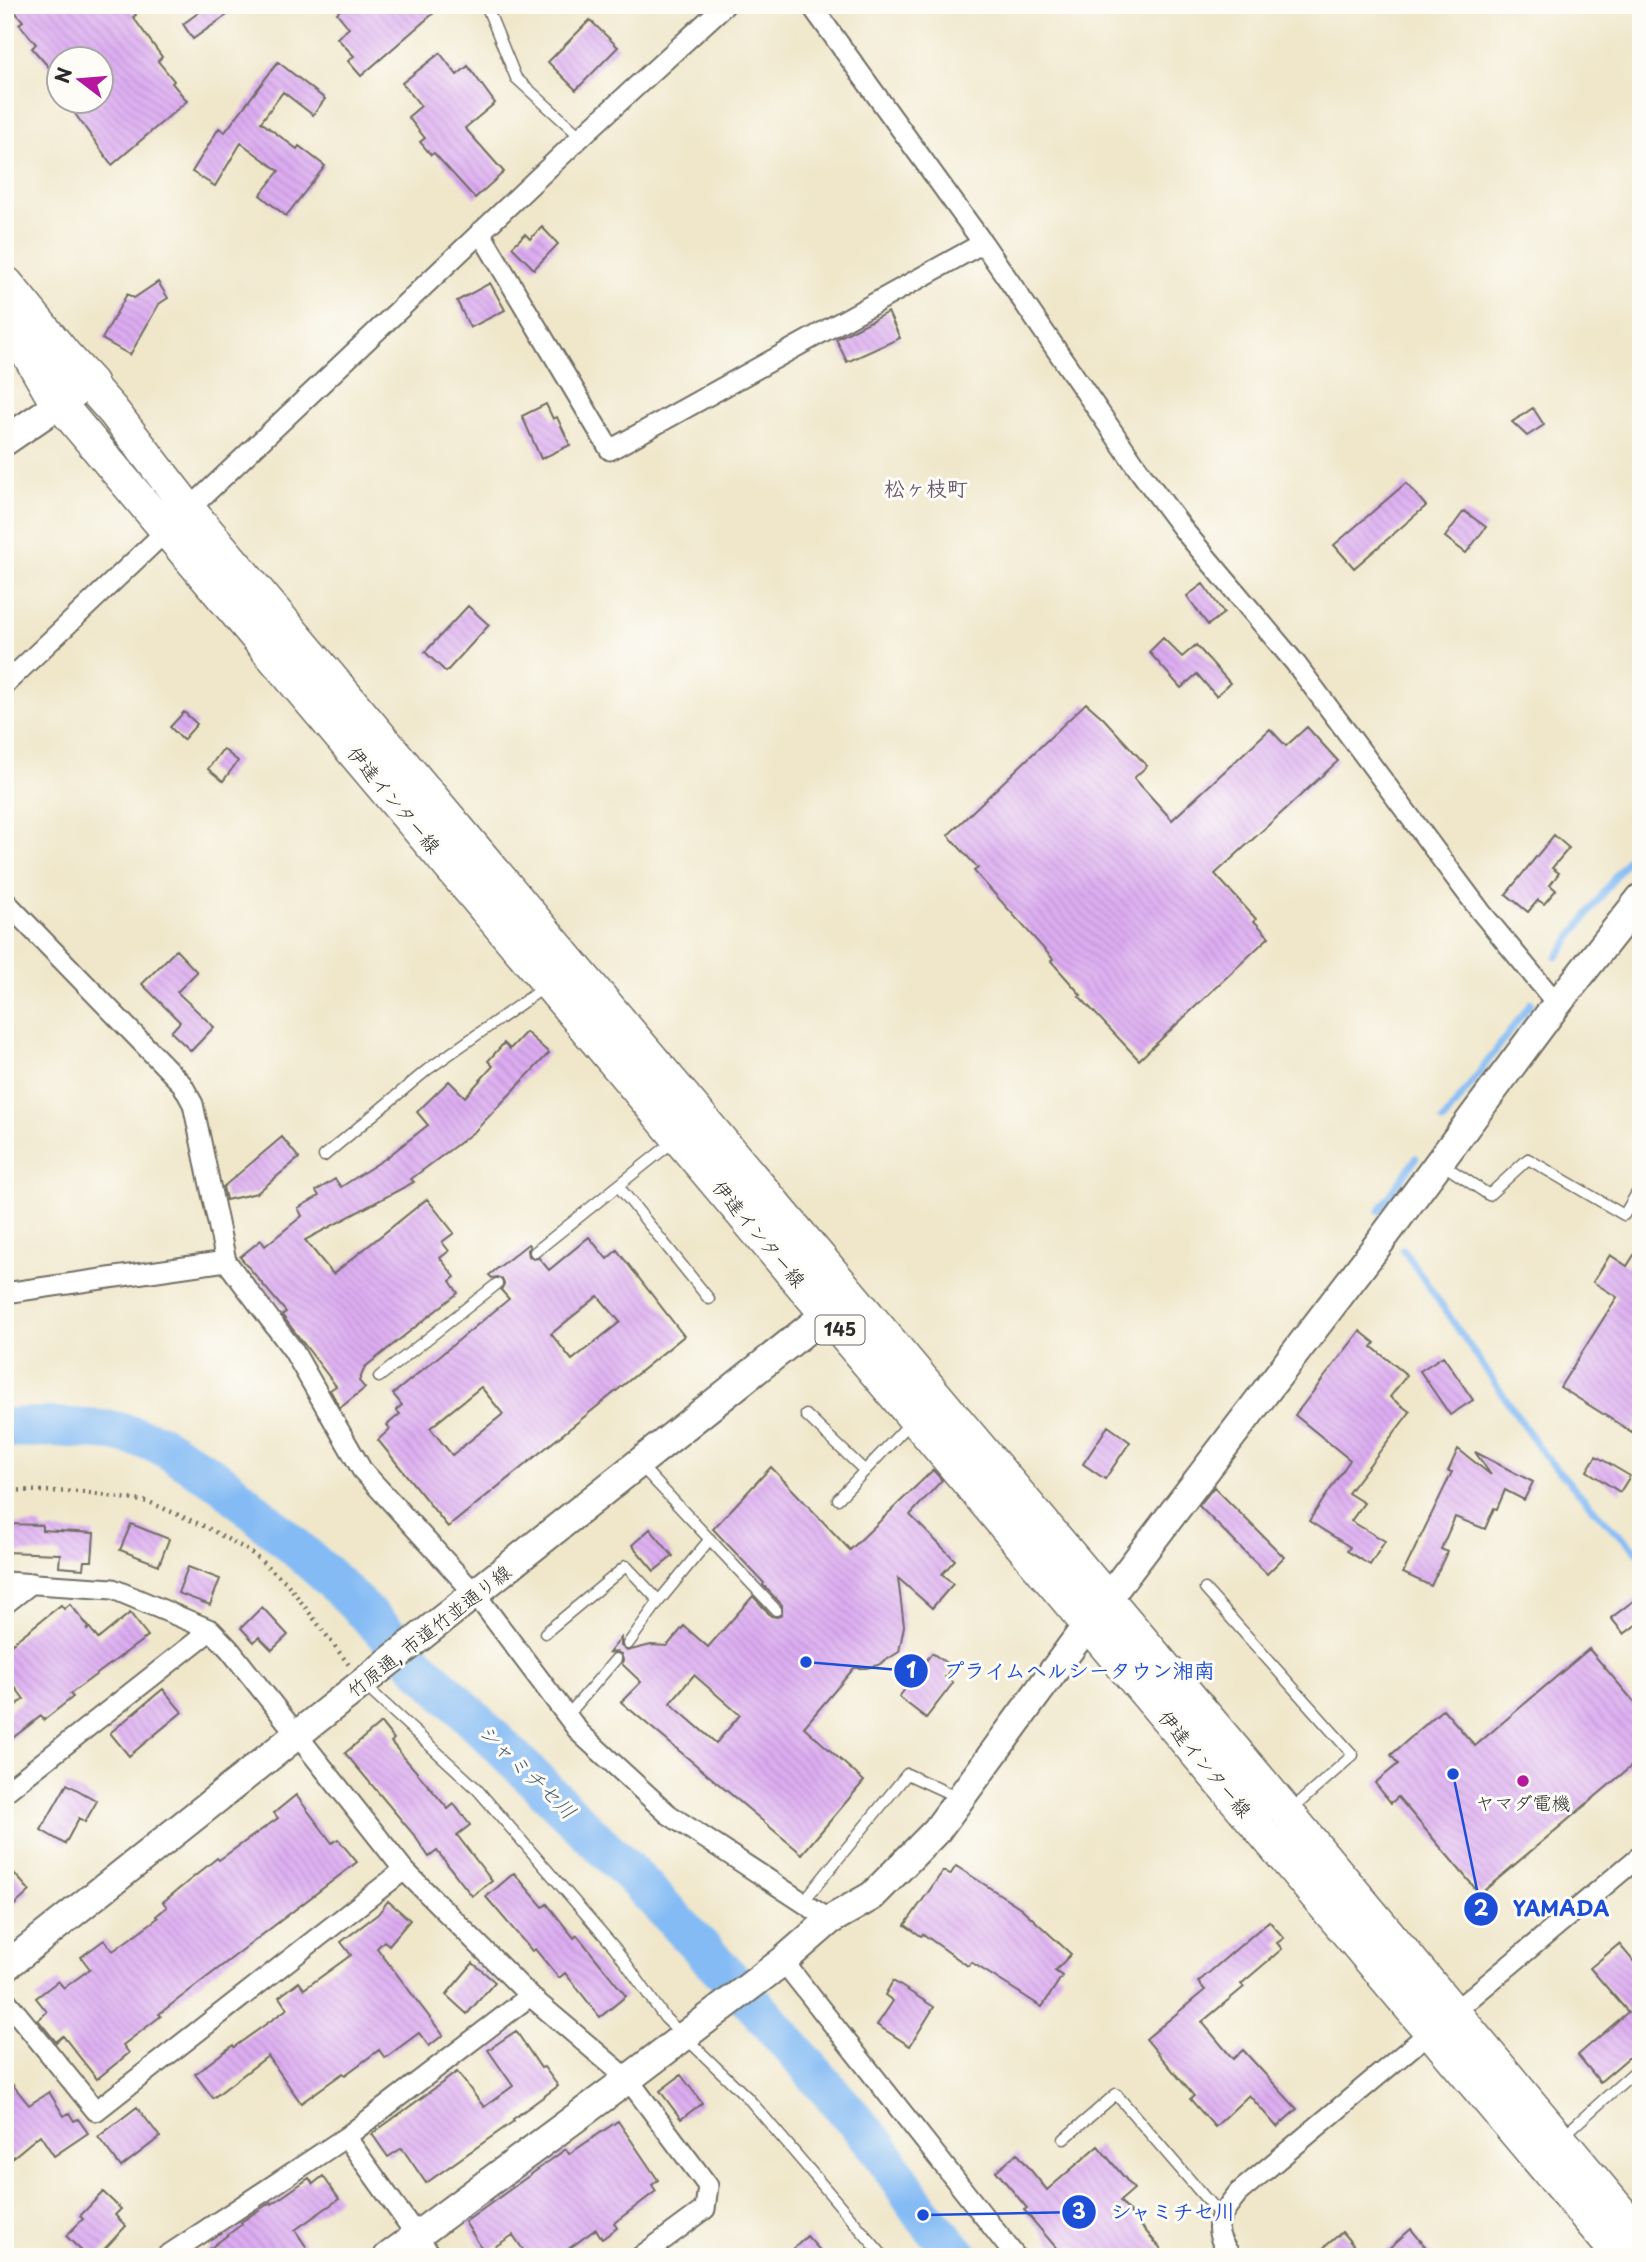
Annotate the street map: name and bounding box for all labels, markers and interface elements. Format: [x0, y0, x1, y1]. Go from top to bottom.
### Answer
north arrow [46, 46, 116, 116]
text: N [47, 64, 78, 86]
district label: 松ヶ枝町 [884, 471, 968, 503]
street label: 伊達インター線 [342, 740, 448, 859]
street label: 伊達インター線 [707, 1174, 813, 1293]
road number: 145 [816, 1316, 864, 1344]
street label: 竹原通, 市道竹並通り線 [340, 1557, 516, 1703]
callout: プライムヘルシータウン湘南 [893, 1650, 1229, 1692]
text: 1 [906, 1653, 916, 1685]
text: プライムヘルシータウン湘南 [943, 1653, 1215, 1685]
street label: 伊達インター線 [1153, 1704, 1259, 1823]
water label: シャミチセ川 [472, 1715, 585, 1826]
marker: ヤマダ電機 [1515, 1773, 1531, 1789]
place label: ヤマダ電機 [1475, 1788, 1571, 1816]
callout: YAMADA [1463, 1888, 1623, 1930]
text: 2 [1474, 1891, 1489, 1923]
text: YAMADA [1513, 1891, 1610, 1923]
callout: シャミチセ川 [1061, 2191, 1250, 2233]
text: 3 [1072, 2194, 1086, 2226]
text: シャミチセ川 [1110, 2194, 1236, 2226]

